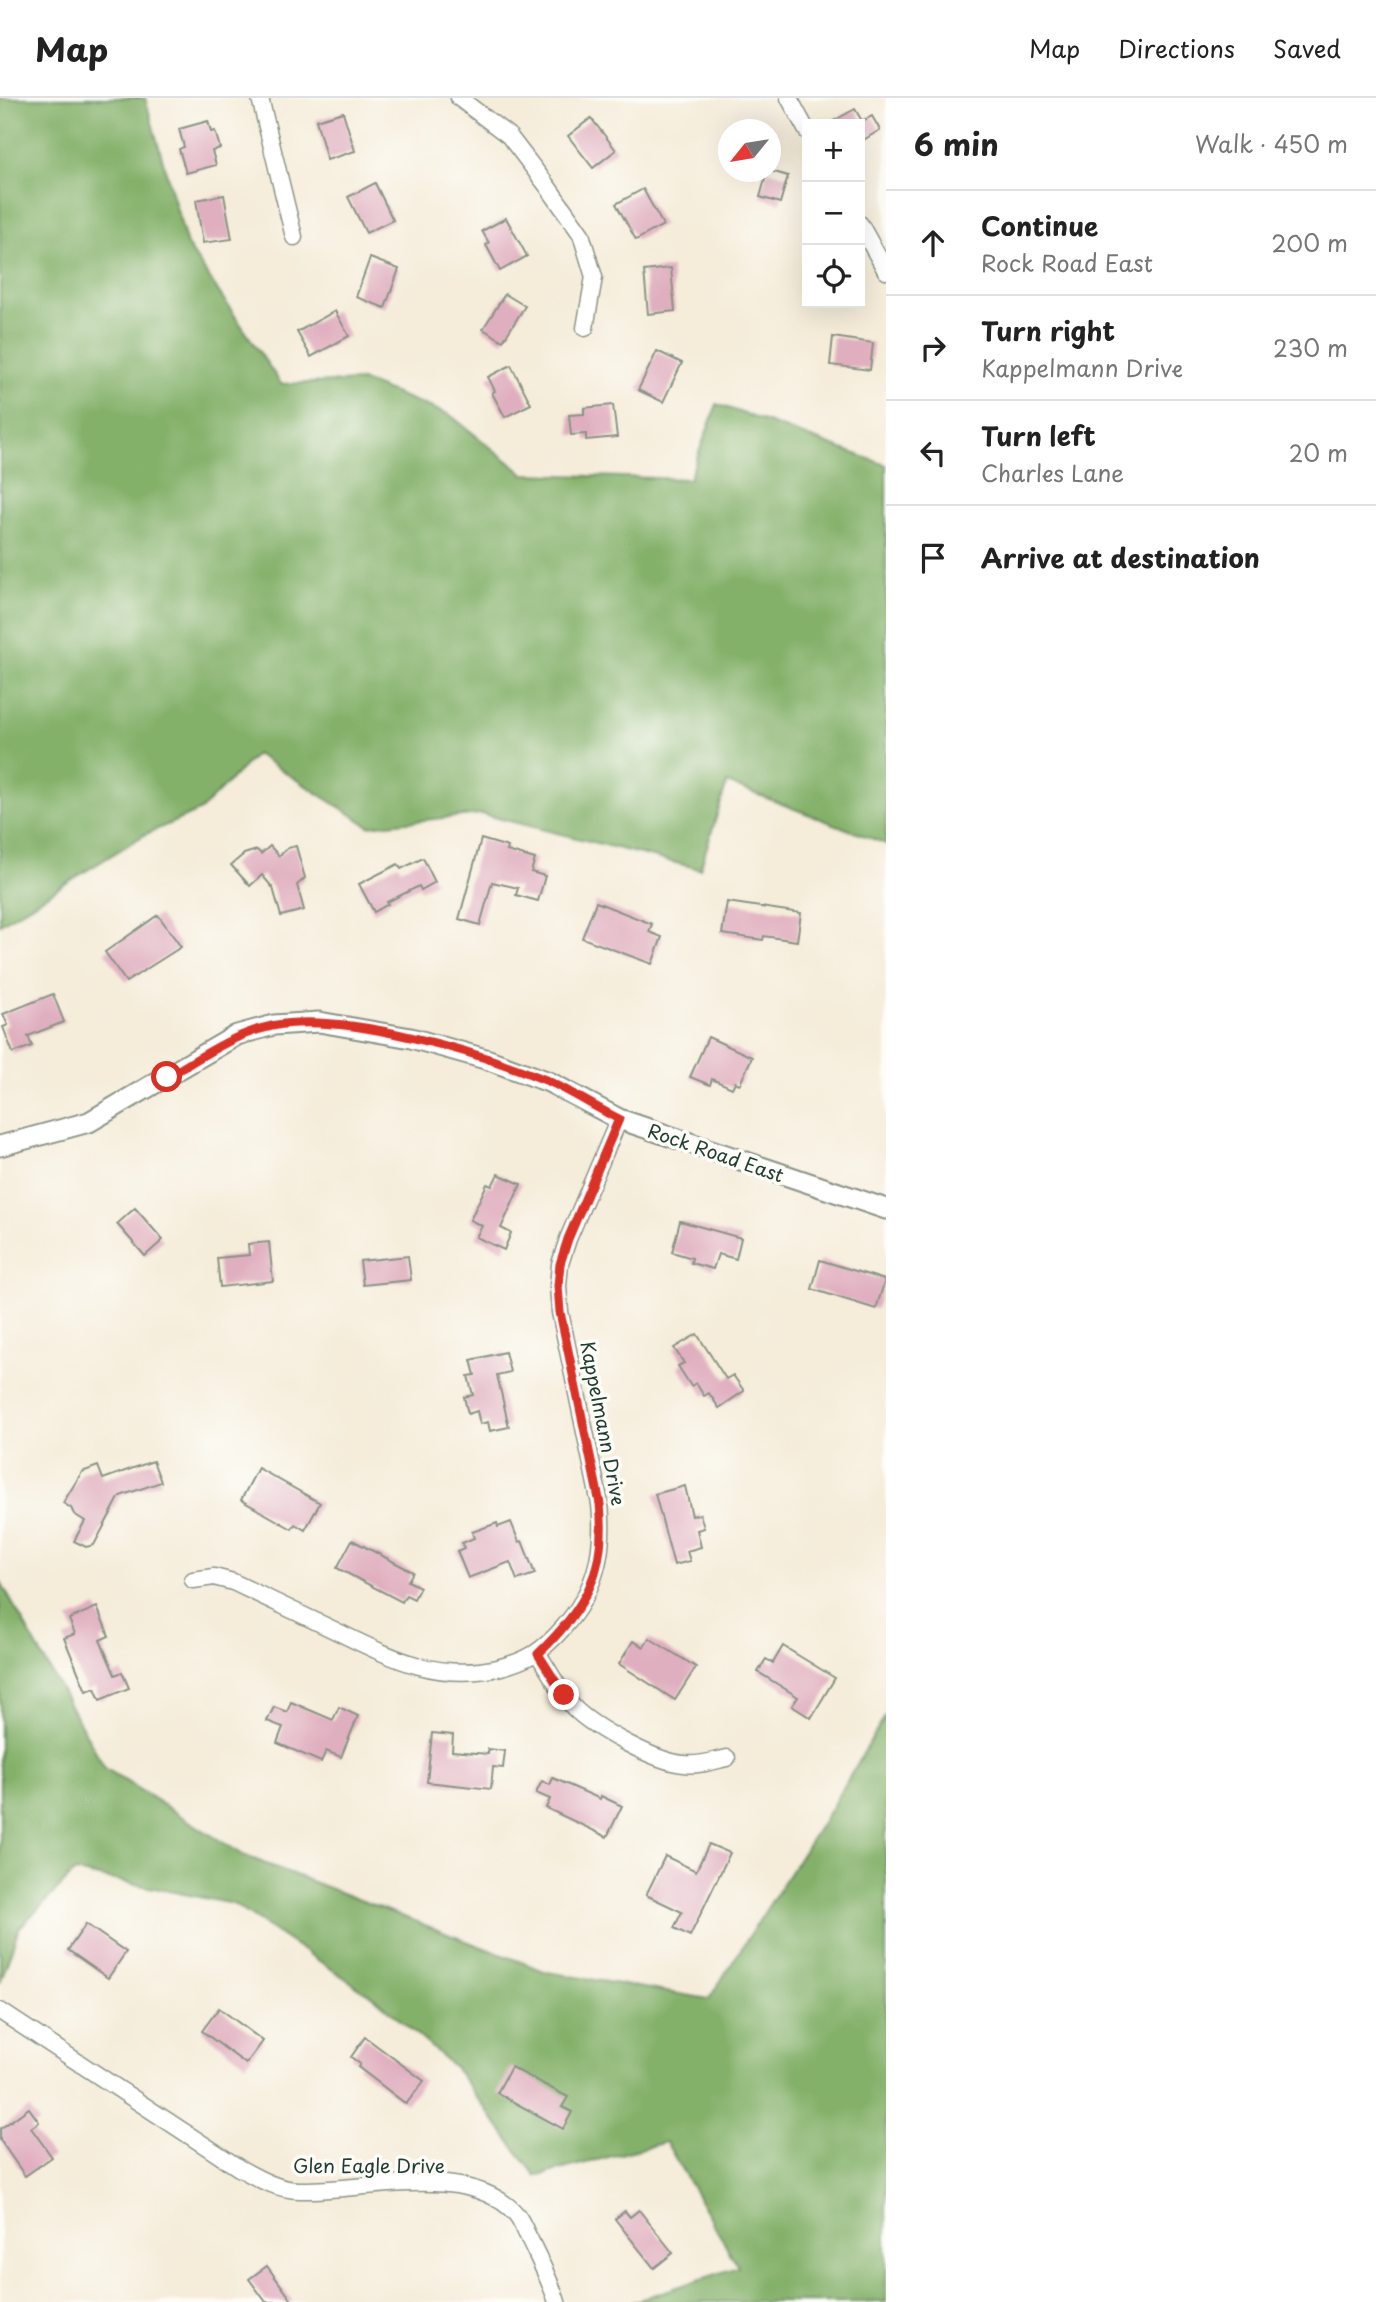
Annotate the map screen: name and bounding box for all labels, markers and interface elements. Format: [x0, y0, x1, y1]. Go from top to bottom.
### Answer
text: Map [35, 23, 108, 73]
text: Map [1029, 30, 1080, 66]
text: Directions [1118, 30, 1235, 66]
text: Saved [1273, 30, 1341, 66]
north arrow [718, 119, 781, 182]
map controls [802, 119, 865, 308]
button: + [802, 119, 865, 182]
text: 6 min [914, 121, 999, 166]
text: Walk · 450 m [1195, 126, 1348, 161]
button: − [802, 182, 865, 245]
text: Continue [981, 206, 1098, 245]
icon: ahead [914, 224, 952, 262]
text: 200 m [1271, 225, 1348, 260]
button: locate [802, 245, 865, 308]
text: Rock Road East [981, 245, 1153, 280]
text: Turn right [981, 311, 1115, 350]
icon: right [914, 329, 952, 367]
text: 230 m [1273, 330, 1348, 365]
text: Kappelmann Drive [981, 350, 1183, 385]
text: Turn left [981, 416, 1096, 455]
icon: left [914, 434, 952, 472]
text: 20 m [1289, 435, 1348, 470]
text: Charles Lane [981, 455, 1124, 490]
text: Arrive at destination [981, 538, 1260, 577]
icon: arrive [914, 539, 952, 577]
route start [151, 1061, 182, 1092]
street label: Rock Road East [644, 1116, 788, 1189]
street label: Kappelmann Drive [574, 1338, 634, 1508]
route end [548, 1679, 579, 1710]
street label: Glen Eagle Drive [293, 2151, 445, 2179]

